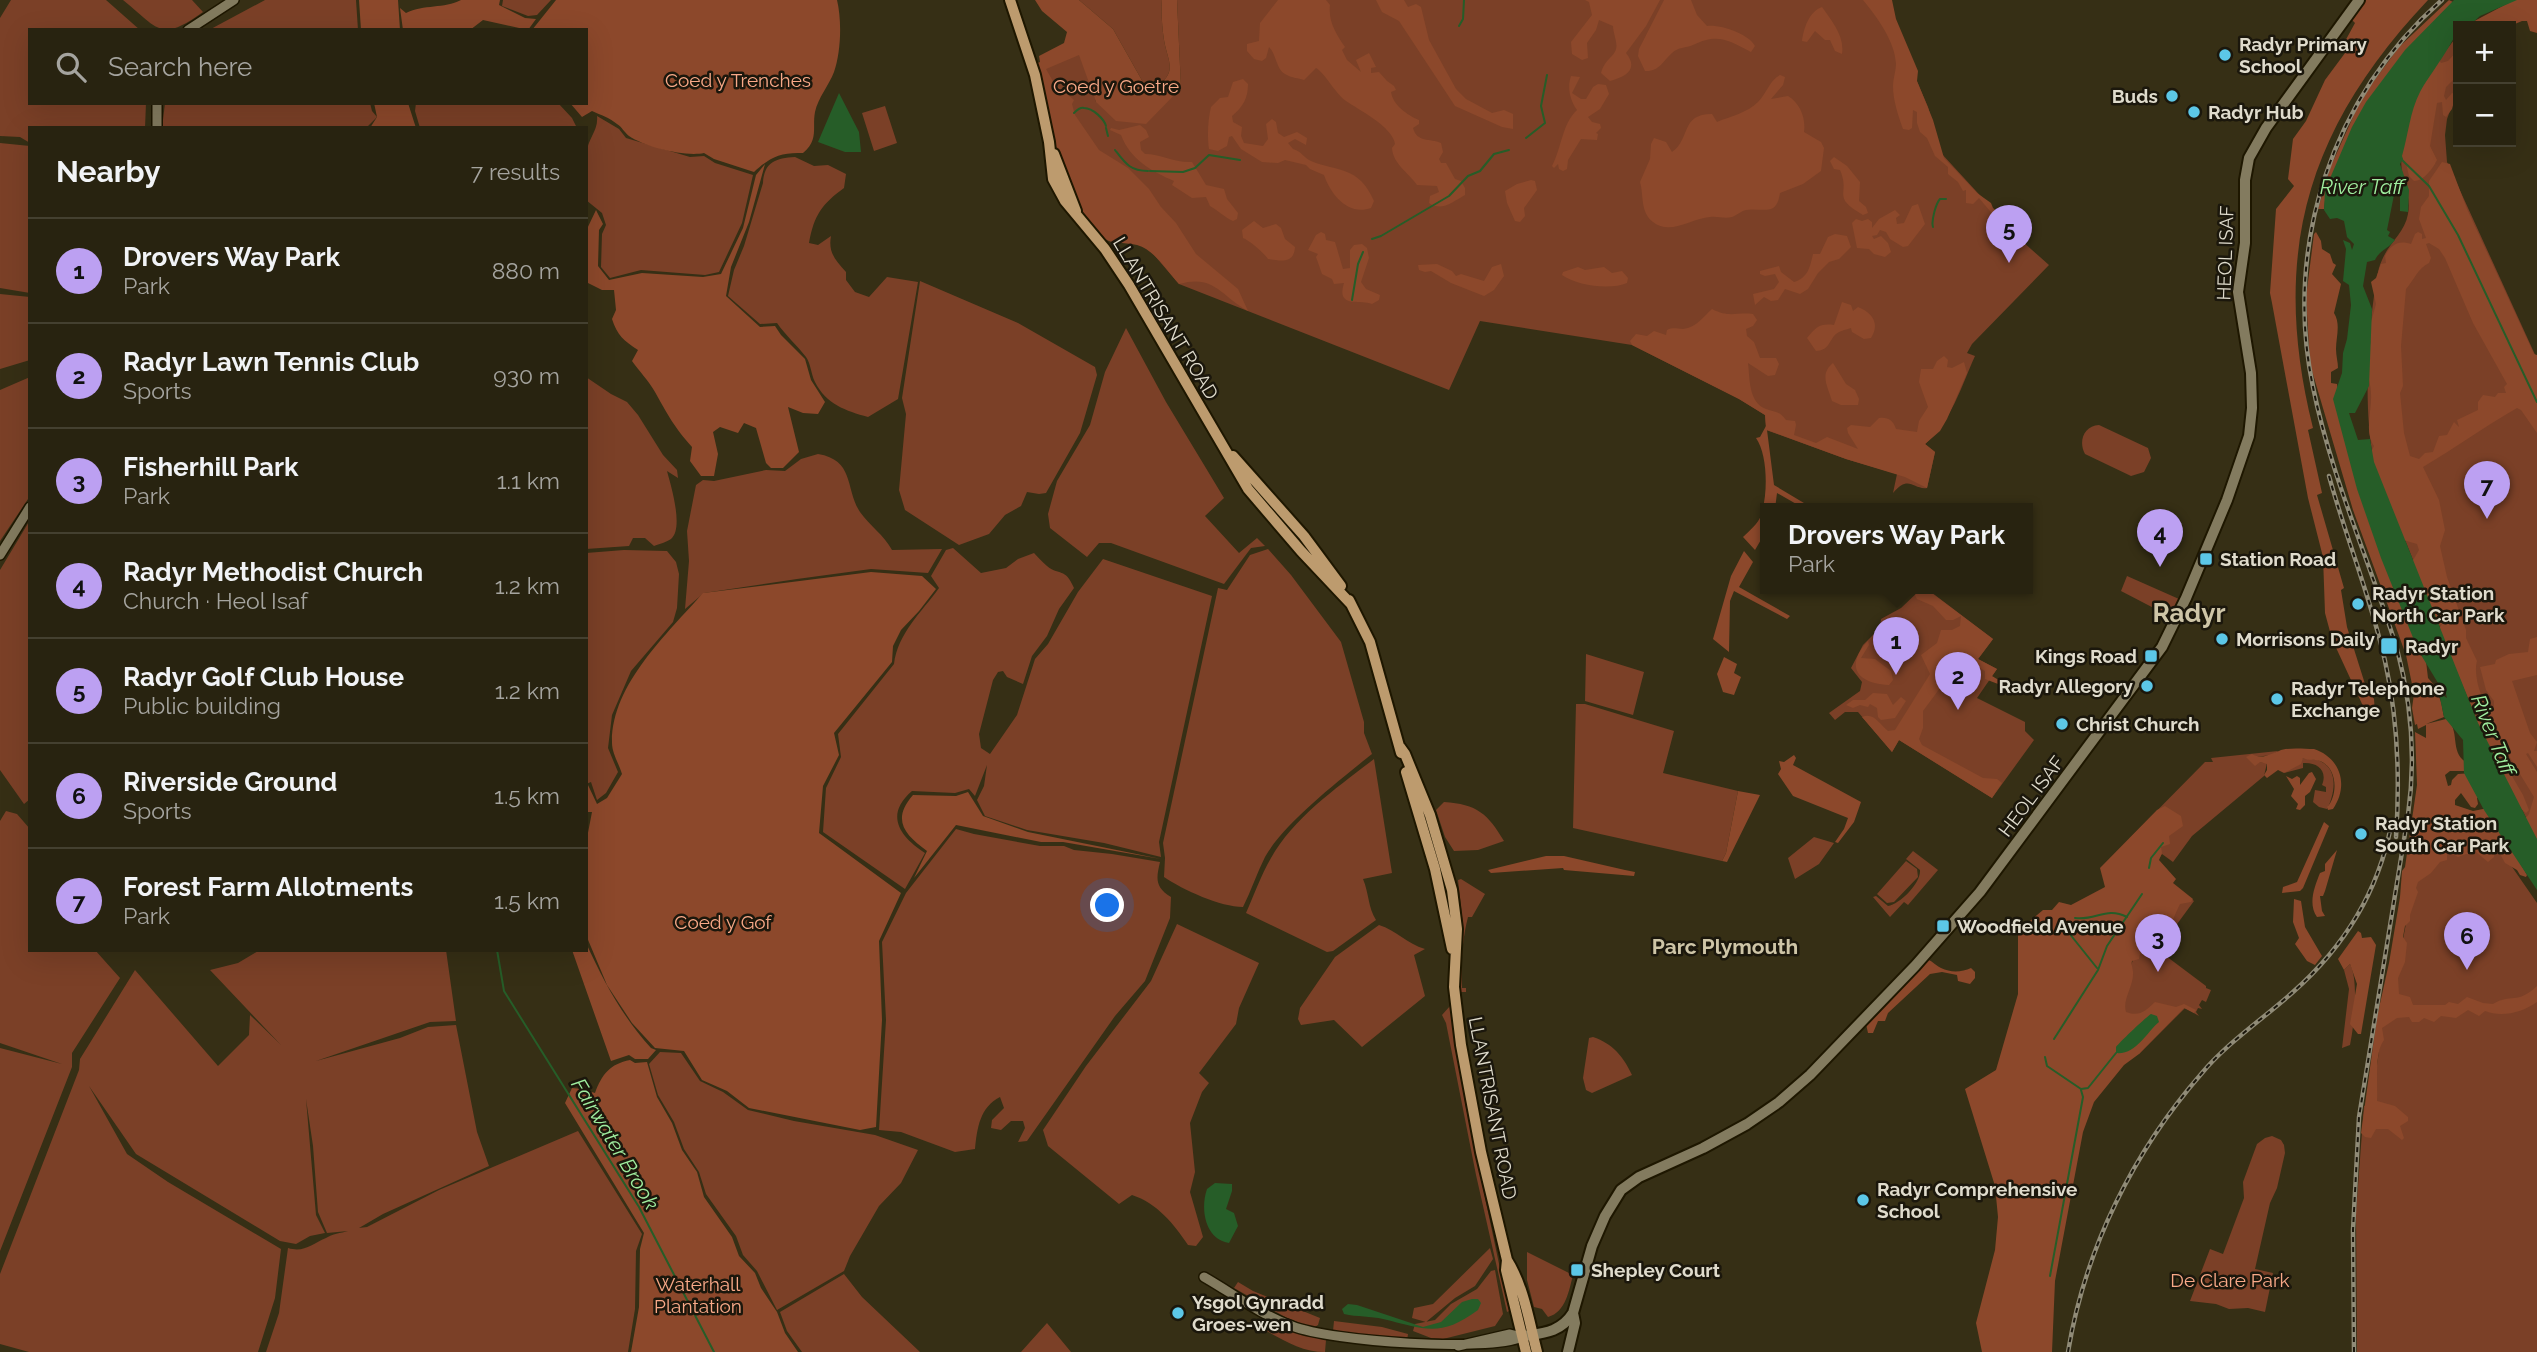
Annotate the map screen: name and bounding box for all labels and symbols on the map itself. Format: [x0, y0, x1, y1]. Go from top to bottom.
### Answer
place label: Radyr Primary School [2239, 33, 2368, 77]
marker: Radyr Primary School [2217, 47, 2233, 63]
park label: Coed y Trenches [665, 69, 811, 91]
park label: Coed y Goetre [1053, 75, 1179, 97]
place label: Buds [2112, 85, 2158, 107]
marker: Buds [2164, 88, 2180, 104]
place label: Radyr Hub [2208, 101, 2303, 123]
marker: Radyr Hub [2186, 104, 2202, 120]
water label: River Taff [2320, 174, 2407, 199]
pin: 5 [1986, 205, 2032, 263]
street label: HEOL ISAF [2212, 205, 2238, 301]
street label: LLANTRISANT ROAD [1109, 233, 1223, 403]
pin: 7 [2464, 461, 2510, 519]
pin: 4 [2137, 509, 2183, 567]
place label: Station Road [2220, 548, 2336, 570]
marker: Station Road [2198, 551, 2214, 567]
place label: Radyr Station North Car Park [2372, 582, 2505, 626]
marker: Radyr Station North Car Park [2350, 596, 2366, 612]
district label: Radyr [2152, 598, 2226, 628]
pin: 1 [1873, 617, 1919, 675]
place label: Morrisons Daily [2236, 628, 2375, 650]
marker: Morrisons Daily [2214, 631, 2230, 647]
place label: Radyr [2405, 635, 2459, 657]
marker: Radyr [2379, 636, 2399, 656]
place label: Kings Road [2035, 645, 2137, 667]
marker: Kings Road [2143, 648, 2159, 664]
pin: 2 [1935, 652, 1981, 710]
place label: Radyr Allegory [1999, 675, 2134, 697]
place label: Radyr Telephone Exchange [2291, 677, 2445, 721]
marker: Radyr Allegory [2139, 678, 2155, 694]
marker: Radyr Telephone Exchange [2269, 691, 2285, 707]
water label: River Taff [2466, 691, 2522, 781]
place label: Christ Church [2076, 713, 2200, 735]
marker: Christ Church [2054, 716, 2070, 732]
street label: HEOL ISAF [1994, 751, 2068, 841]
place label: Radyr Station South Car Park [2375, 812, 2510, 856]
marker: Radyr Station South Car Park [2353, 826, 2369, 842]
your location [1090, 888, 1124, 922]
park label: Coed y Gof [674, 911, 772, 933]
pin: 6 [2444, 912, 2490, 970]
pin: 3 [2135, 914, 2181, 972]
place label: Woodfield Avenue [1957, 915, 2124, 937]
marker: Woodfield Avenue [1935, 918, 1951, 934]
district label: Parc Plymouth [1652, 934, 1798, 959]
street label: LLANTRISANT ROAD [1464, 1015, 1522, 1201]
water label: Fairwater Brook [566, 1073, 665, 1214]
place label: Radyr Comprehensive School [1877, 1178, 2077, 1222]
marker: Radyr Comprehensive School [1855, 1192, 1871, 1208]
place label: Shepley Court [1591, 1259, 1721, 1281]
marker: Shepley Court [1569, 1262, 1585, 1278]
park label: De Clare Park [2170, 1269, 2290, 1291]
park label: Waterhall Plantation [654, 1273, 742, 1317]
place label: Ysgol Gynradd Groes-wen [1192, 1291, 1324, 1335]
marker: Ysgol Gynradd Groes-wen [1170, 1305, 1186, 1321]

